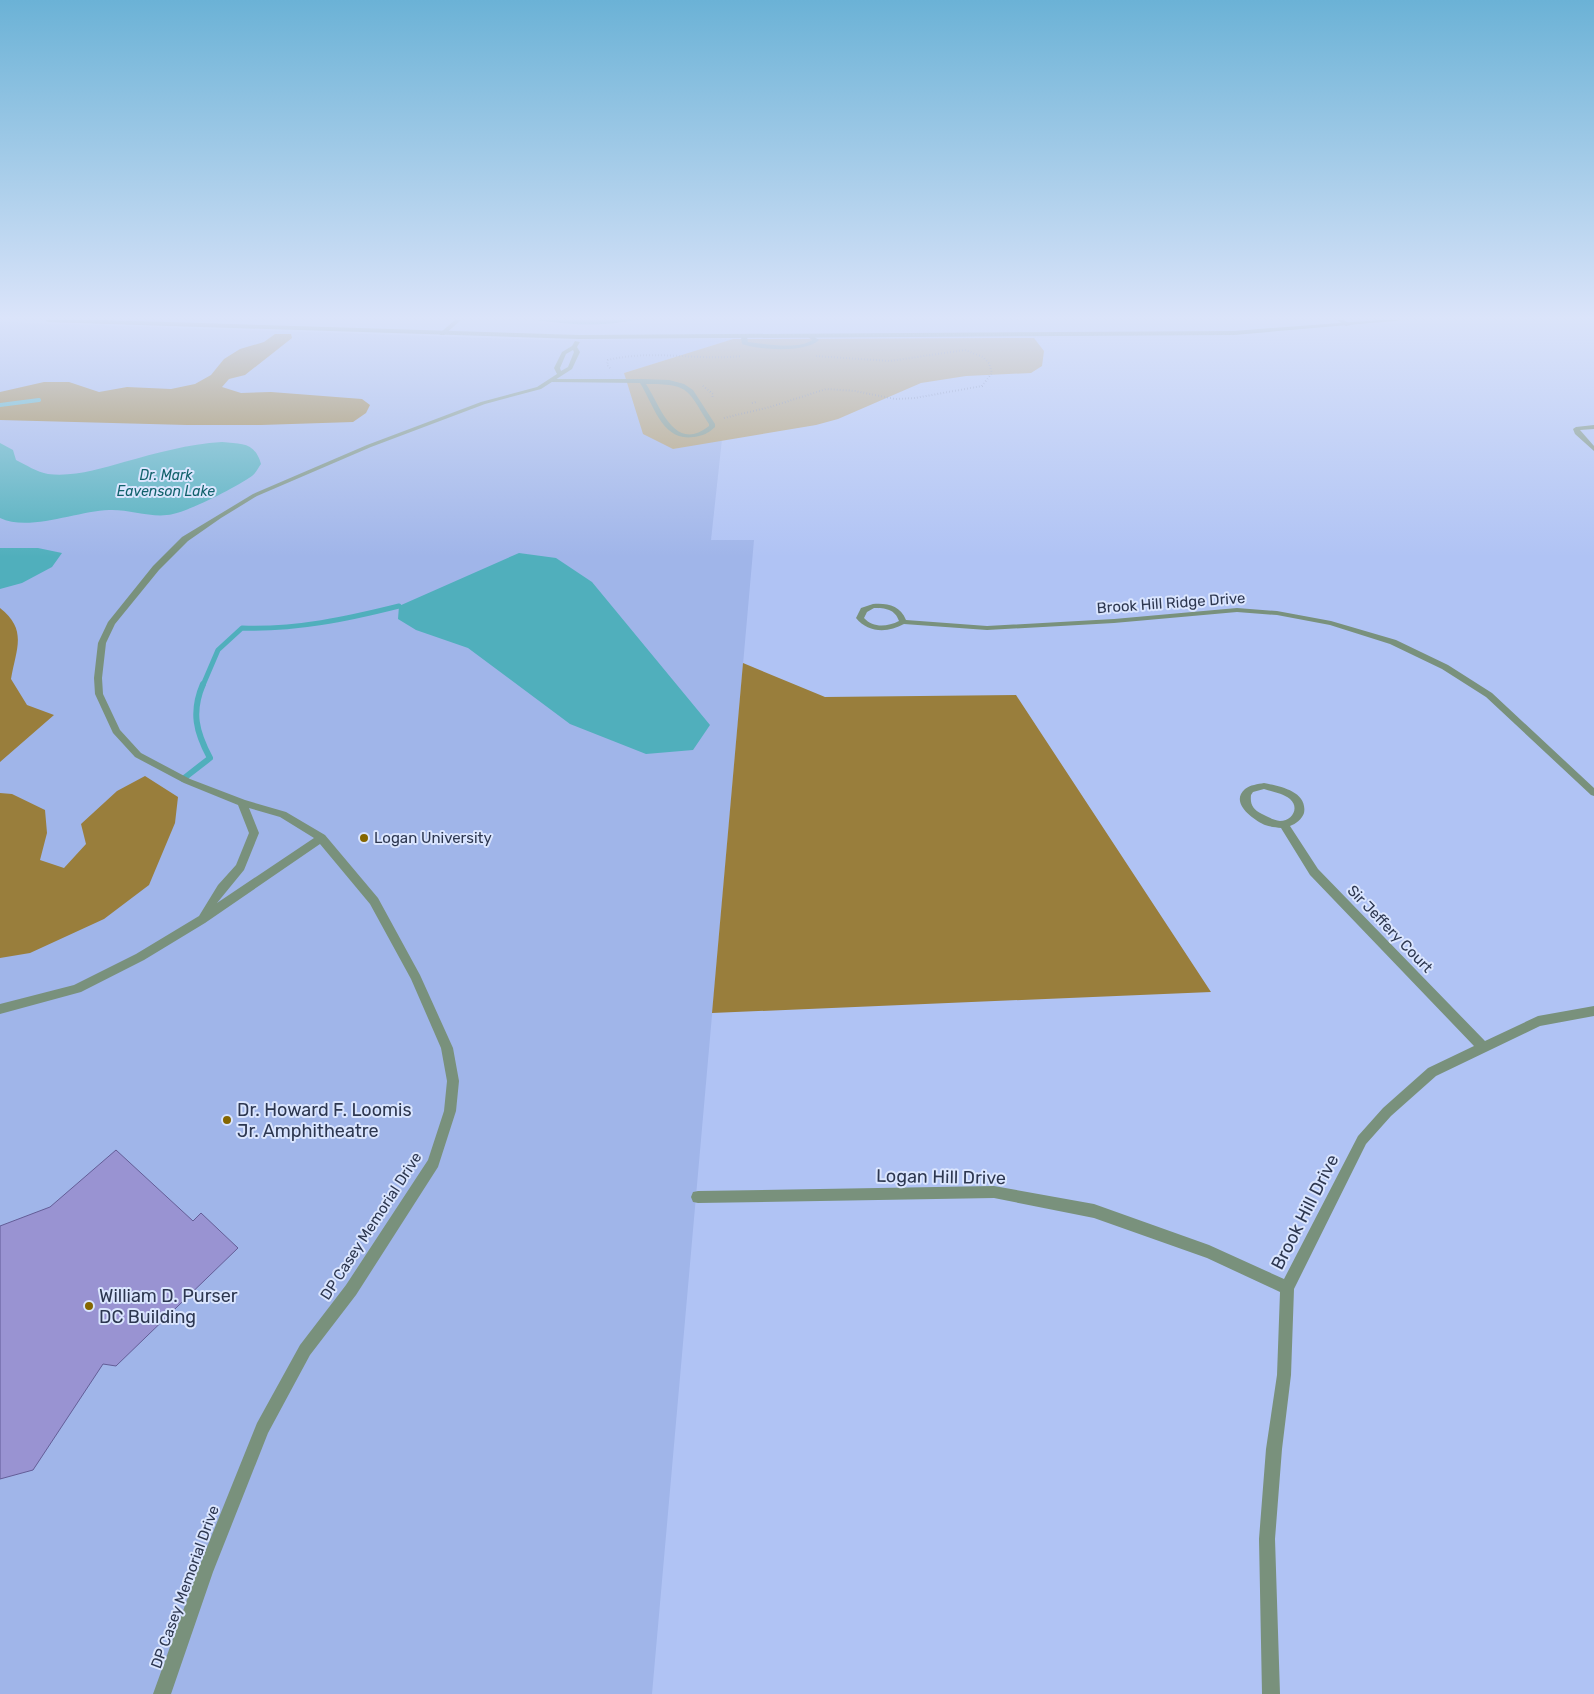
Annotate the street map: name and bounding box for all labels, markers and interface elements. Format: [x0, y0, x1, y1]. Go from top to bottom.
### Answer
water label: Dr. Mark Eavenson Lake [117, 467, 215, 500]
street label: Brook Hill Ridge Drive [1096, 589, 1246, 617]
place label: Logan University [374, 829, 492, 847]
marker: Logan University [358, 832, 370, 844]
street label: Sir Jeffery Court [1344, 881, 1436, 977]
place label: Dr. Howard F. Loomis Jr. Amphitheatre [237, 1099, 412, 1142]
marker: Dr. Howard F. Loomis Jr. Amphitheatre [221, 1114, 233, 1126]
street label: DP Casey Memorial Drive [317, 1149, 425, 1303]
street label: Brook Hill Drive [1266, 1151, 1344, 1273]
street label: Logan Hill Drive [876, 1165, 1006, 1189]
place label: William D. Purser DC Building [99, 1285, 238, 1328]
marker: William D. Purser DC Building [83, 1300, 95, 1312]
street label: DP Casey Memorial Drive [147, 1503, 223, 1671]

